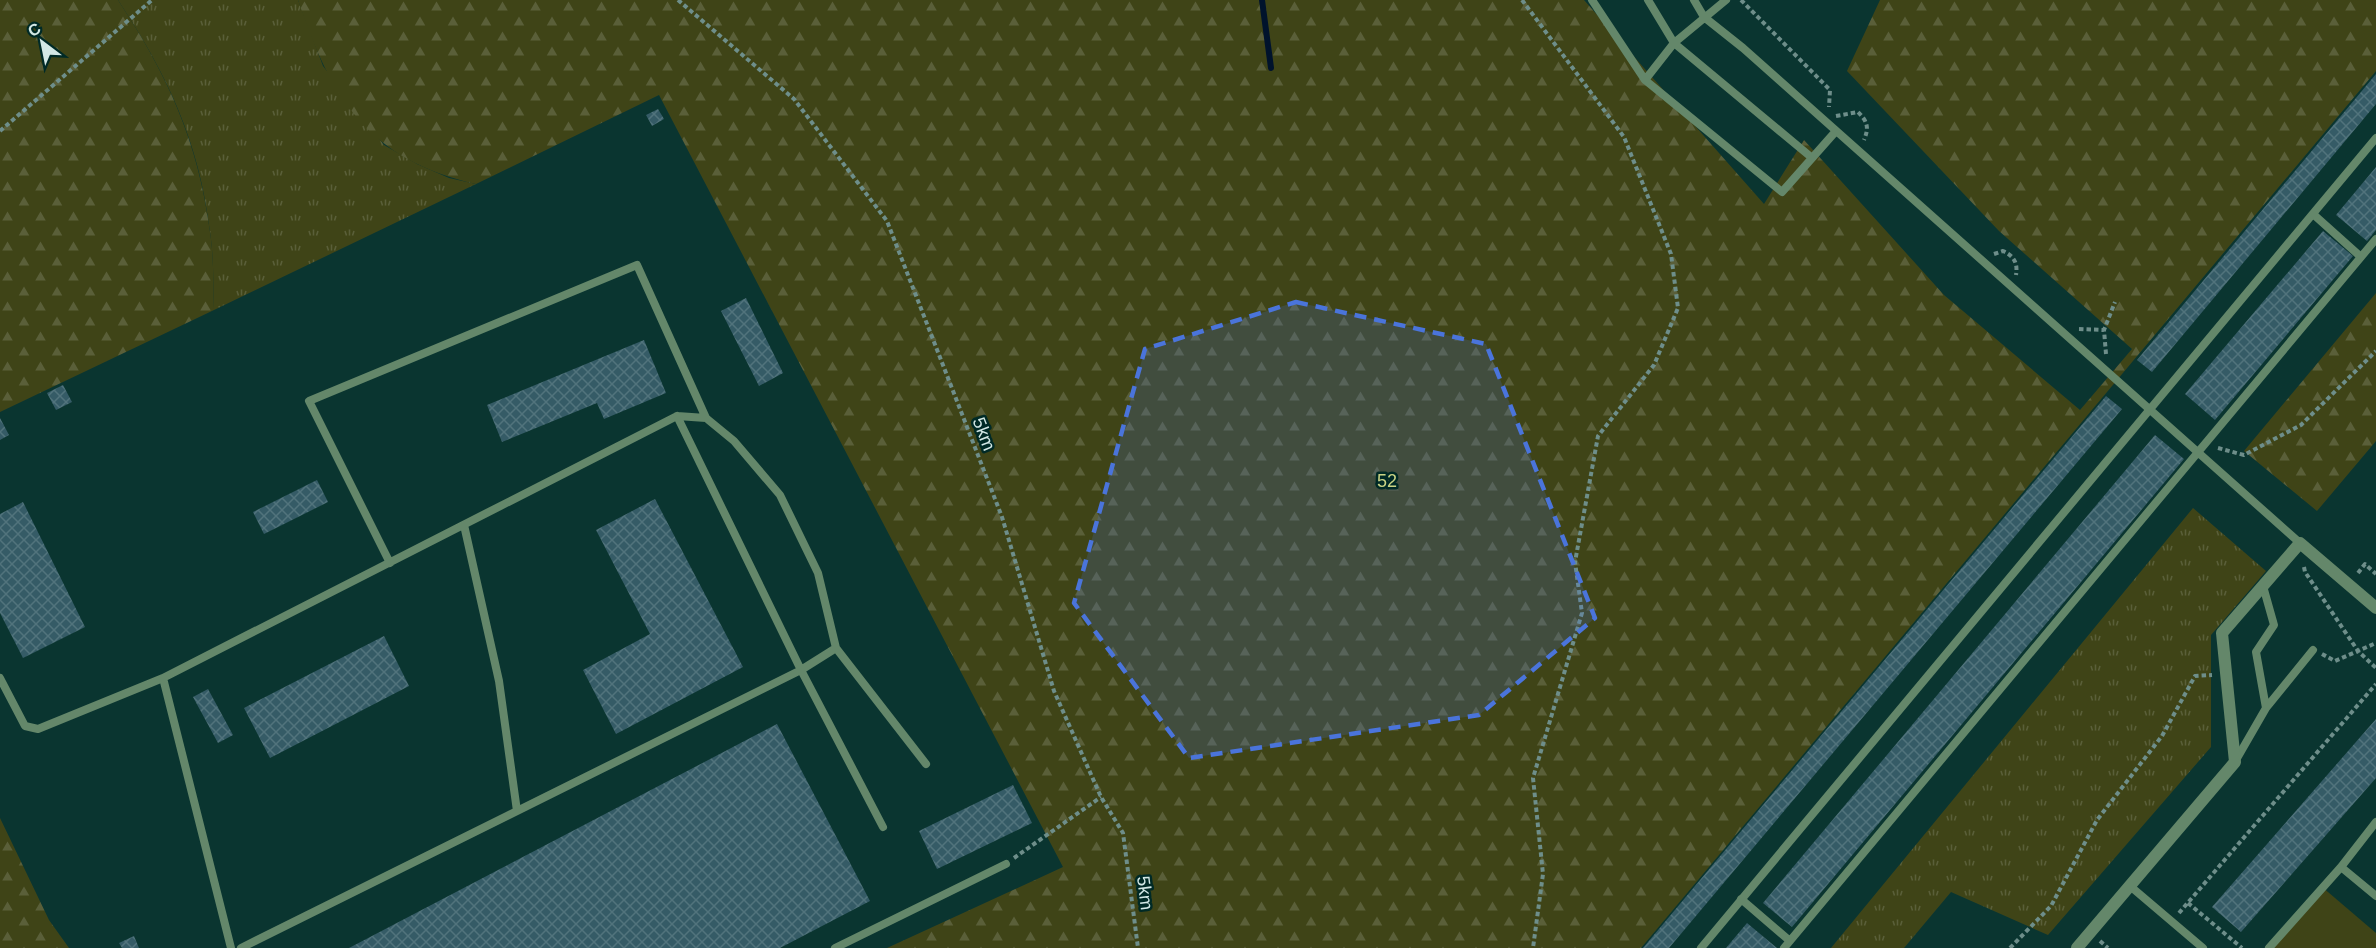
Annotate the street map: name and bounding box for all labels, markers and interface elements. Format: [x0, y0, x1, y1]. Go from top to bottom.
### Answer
north arrow [12, 12, 72, 72]
text: С [25, 19, 44, 40]
street label: 5km [969, 415, 999, 453]
park label: 52 [1377, 471, 1397, 491]
street label: 5km [1133, 875, 1157, 911]

